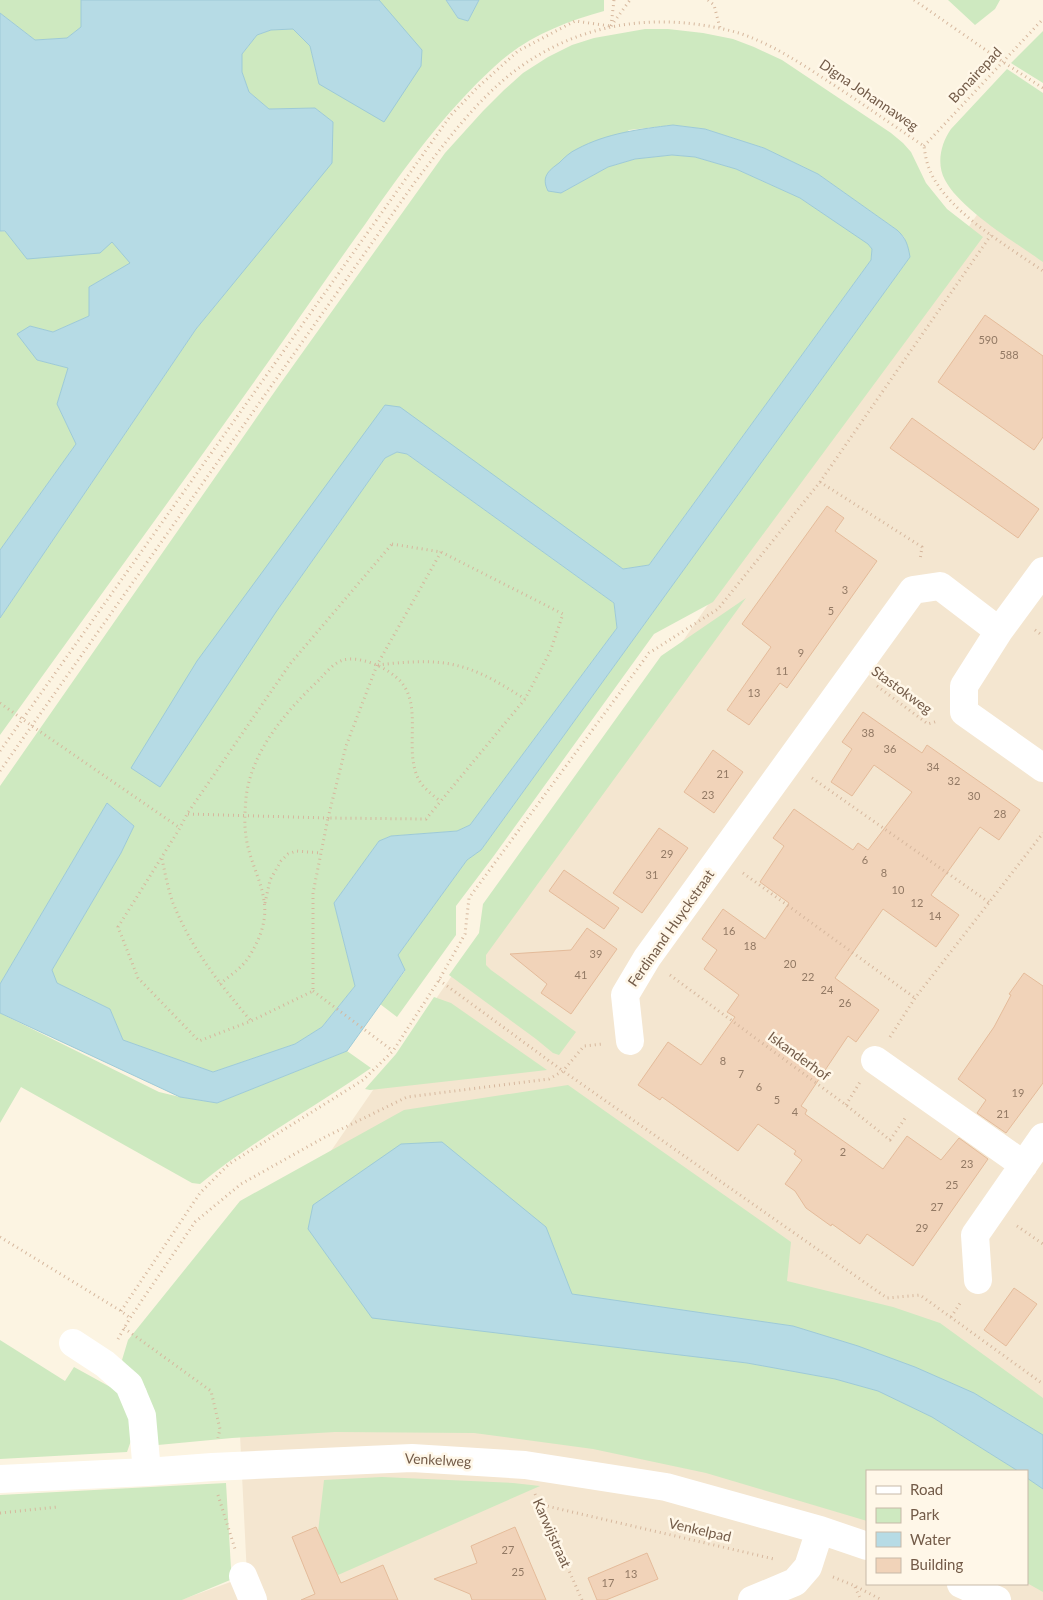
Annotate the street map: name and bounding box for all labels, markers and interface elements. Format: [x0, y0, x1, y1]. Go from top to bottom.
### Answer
street label: Bonairepad [945, 43, 1005, 106]
street label: Digna Johannaweg [817, 55, 922, 134]
house number: 590 [978, 333, 998, 346]
house number: 588 [999, 348, 1019, 361]
house number: 3 [842, 583, 848, 596]
house number: 5 [828, 604, 834, 617]
house number: 9 [798, 646, 804, 659]
street label: Stastokweg [869, 662, 936, 717]
house number: 11 [776, 664, 788, 677]
house number: 13 [748, 686, 760, 699]
house number: 38 [862, 726, 874, 739]
house number: 36 [884, 742, 896, 755]
house number: 34 [927, 760, 940, 773]
house number: 21 [717, 767, 729, 780]
house number: 32 [948, 774, 960, 787]
house number: 23 [702, 788, 714, 801]
house number: 30 [968, 789, 981, 802]
house number: 28 [994, 807, 1006, 820]
house number: 29 [661, 847, 673, 860]
house number: 6 [862, 853, 868, 866]
street label: Ferdinand Huyckstraat [624, 866, 717, 989]
house number: 8 [881, 866, 887, 879]
house number: 31 [646, 868, 658, 881]
house number: 10 [892, 883, 905, 896]
house number: 12 [911, 896, 923, 909]
house number: 14 [929, 909, 942, 922]
house number: 16 [723, 924, 735, 937]
house number: 18 [744, 939, 756, 952]
house number: 39 [590, 947, 602, 960]
house number: 20 [784, 957, 797, 970]
house number: 41 [575, 968, 587, 981]
house number: 22 [802, 970, 814, 983]
house number: 24 [821, 983, 834, 996]
house number: 26 [839, 996, 851, 1009]
street label: Iskanderhof [765, 1027, 834, 1084]
house number: 8 [720, 1054, 726, 1067]
house number: 7 [738, 1067, 744, 1080]
house number: 6 [756, 1080, 762, 1093]
house number: 19 [1012, 1086, 1024, 1099]
house number: 5 [774, 1093, 780, 1106]
house number: 4 [792, 1105, 799, 1118]
house number: 21 [997, 1107, 1009, 1120]
house number: 2 [840, 1145, 846, 1158]
house number: 23 [961, 1157, 973, 1170]
house number: 25 [946, 1178, 958, 1191]
house number: 27 [931, 1200, 943, 1213]
house number: 29 [916, 1221, 928, 1234]
street label: Venkelweg [404, 1449, 472, 1470]
legend [866, 1470, 1028, 1585]
text: Road [910, 1480, 943, 1498]
street label: Karwijstraat [530, 1496, 575, 1570]
text: Park [910, 1505, 940, 1523]
street label: Venkelpad [667, 1514, 733, 1545]
text: Water [910, 1530, 951, 1548]
house number: 27 [502, 1543, 514, 1556]
text: Building [910, 1555, 963, 1573]
house number: 25 [512, 1565, 524, 1578]
house number: 13 [625, 1567, 637, 1580]
house number: 17 [602, 1576, 614, 1589]

